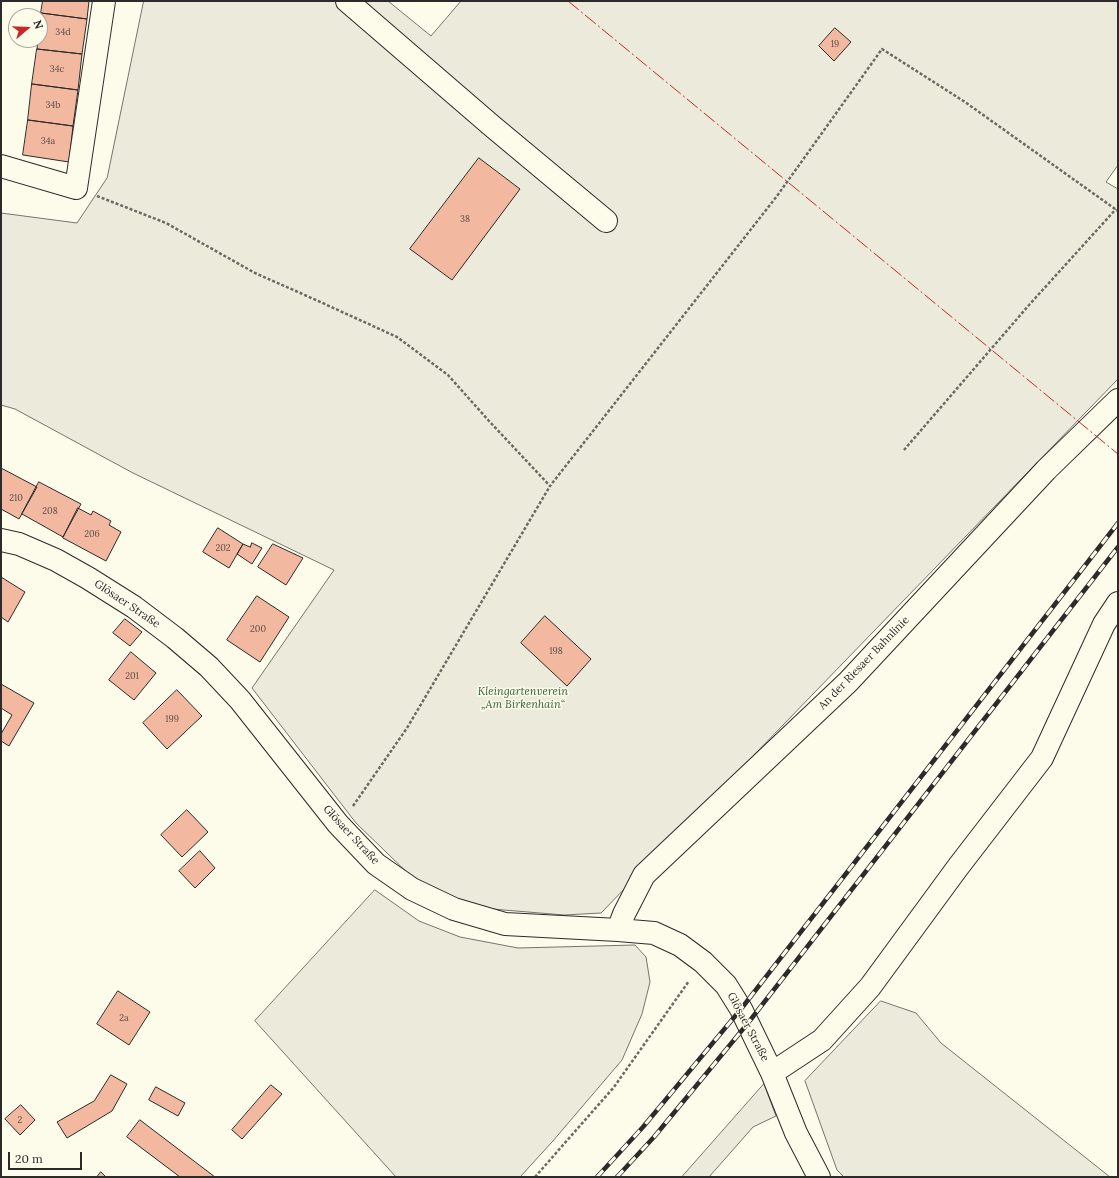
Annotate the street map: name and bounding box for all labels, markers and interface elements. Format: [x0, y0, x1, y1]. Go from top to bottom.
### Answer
north arrow [8, 8, 48, 48]
text: N [30, 18, 46, 31]
house number: 34d [55, 27, 71, 37]
house number: 19 [831, 39, 839, 49]
house number: 34c [50, 64, 64, 74]
house number: 34b [45, 100, 61, 110]
house number: 34a [41, 136, 55, 146]
house number: 38 [460, 214, 470, 224]
house number: 210 [9, 493, 23, 503]
house number: 208 [42, 506, 58, 516]
house number: 206 [84, 529, 100, 539]
house number: 202 [215, 543, 231, 553]
street label: Glösaer Straße [92, 577, 162, 631]
street label: An der Riesaer Bahnlinie [816, 614, 912, 712]
house number: 200 [250, 624, 266, 634]
house number: 198 [549, 646, 563, 656]
house number: 201 [125, 671, 139, 681]
park label: Kleingartenverein „Am Birkenhain“ [478, 685, 568, 711]
house number: 199 [165, 714, 179, 724]
street label: Glösaer Straße [320, 803, 382, 867]
street label: Glösaer Straße [724, 990, 772, 1064]
house number: 2a [119, 1013, 129, 1023]
house number: 2 [18, 1115, 22, 1125]
scale bar [10, 1144, 84, 1170]
text: 20 m [15, 1151, 43, 1166]

